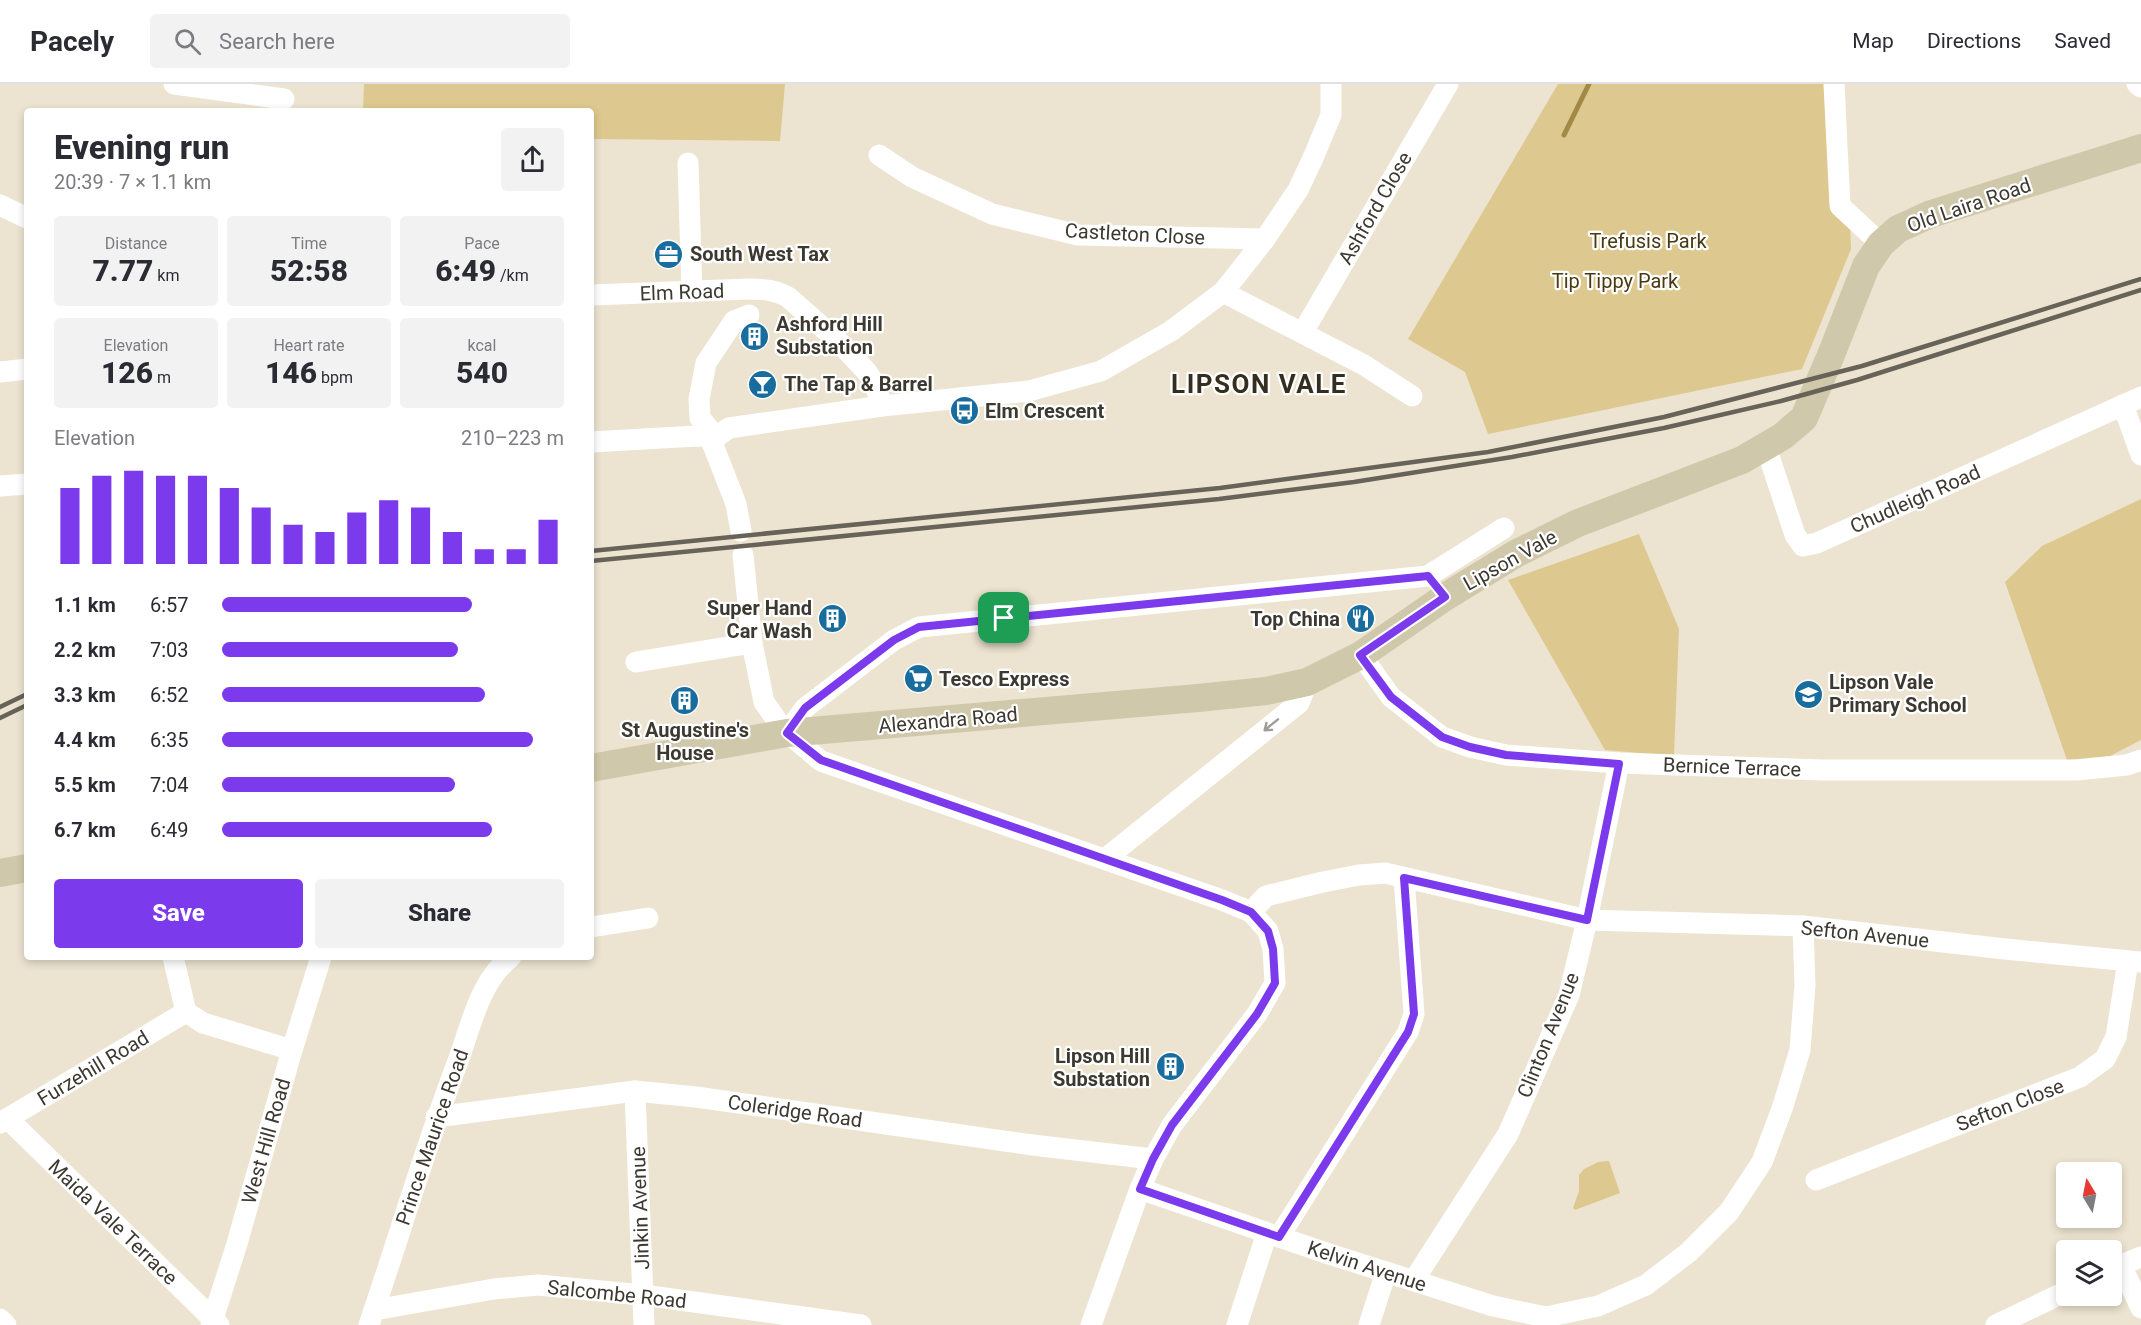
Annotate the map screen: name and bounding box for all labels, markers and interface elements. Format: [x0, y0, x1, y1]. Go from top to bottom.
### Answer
search box [150, 14, 570, 68]
text: Pacely [30, 25, 114, 58]
icon: search [171, 25, 204, 58]
text: Search here [219, 29, 335, 54]
text: Map [1852, 29, 1894, 53]
text: Directions [1927, 29, 2021, 53]
text: Saved [2054, 29, 2111, 53]
text: Evening run [54, 128, 229, 167]
button: share [501, 128, 564, 191]
street label: Ashford Close [1333, 148, 1417, 268]
text: 20:39 · 7 × 1.1 km [54, 170, 211, 194]
street label: Old Laira Road [1904, 173, 2034, 237]
street label: Castleton Close [1064, 218, 1206, 250]
park label: Trefusis Park [1589, 229, 1707, 253]
text: Distance [105, 234, 167, 253]
text: Time [291, 234, 327, 253]
text: Pace [464, 234, 500, 253]
office icon: South West Tax [653, 238, 685, 270]
place label: South West Tax [690, 242, 830, 266]
text: 7.77 [93, 253, 153, 288]
text: 52:58 [270, 253, 348, 288]
text: 6:49 [435, 253, 496, 288]
text: km [153, 266, 179, 285]
text: /km [496, 266, 529, 285]
park label: Tip Tippy Park [1552, 269, 1679, 293]
street label: Elm Road [639, 279, 725, 305]
place label: Ashford Hill Substation [776, 312, 883, 359]
building icon: Ashford Hill Substation [739, 320, 771, 352]
text: Elevation [104, 336, 168, 355]
text: Heart rate [273, 336, 345, 355]
text: kcal [468, 336, 496, 355]
text: 126 [101, 355, 153, 390]
text: 146 [265, 355, 317, 390]
text: 540 [456, 355, 508, 390]
text: m [153, 368, 171, 387]
text: bpm [317, 368, 353, 387]
bar icon: The Tap & Barrel [747, 368, 779, 400]
district label: LIPSON VALE [1171, 369, 1347, 399]
place label: The Tap & Barrel [784, 372, 933, 396]
bus stop icon: Elm Crescent [948, 395, 980, 427]
place label: Elm Crescent [985, 399, 1105, 423]
text: Elevation [54, 426, 135, 450]
text: 210–223 m [461, 426, 564, 450]
street label: Chudleigh Road [1846, 460, 1984, 538]
street label: Lipson Vale [1459, 524, 1561, 596]
pin [978, 592, 1029, 643]
text: 1.1 km [54, 593, 116, 617]
text: 6:57 [150, 593, 189, 617]
place label: Super Hand Car Wash [707, 596, 812, 643]
icon: arrive [987, 601, 1020, 634]
building icon: Super Hand Car Wash [817, 603, 849, 635]
restaurant icon: Top China [1345, 603, 1377, 635]
place label: Top China [1250, 607, 1340, 631]
text: 2.2 km [54, 638, 116, 662]
text: 7:03 [150, 638, 189, 662]
supermarket icon: Tesco Express [902, 663, 934, 695]
place label: Tesco Express [939, 667, 1069, 691]
place label: Lipson Vale Primary School [1829, 670, 1967, 717]
school or university icon: Lipson Vale Primary School [1792, 678, 1824, 710]
text: 3.3 km [54, 683, 116, 707]
text: 6:52 [150, 683, 189, 707]
building icon: St Augustine's House [669, 684, 701, 716]
street label: Alexandra Road [877, 702, 1019, 738]
place label: St Augustine's House [621, 718, 749, 765]
one-way arrow [1263, 719, 1279, 732]
text: 4.4 km [54, 728, 116, 752]
text: 6:35 [150, 728, 189, 752]
street label: Bernice Terrace [1663, 753, 1801, 781]
text: 5.5 km [54, 773, 116, 797]
text: 7:04 [150, 773, 189, 797]
text: 6.7 km [54, 818, 116, 842]
text: 6:49 [150, 818, 189, 842]
button: Save [54, 879, 303, 948]
button: Share [315, 879, 564, 948]
street label: Sefton Avenue [1800, 915, 1930, 953]
street label: Clinton Avenue [1512, 969, 1584, 1101]
street label: Furzehill Road [33, 1025, 153, 1111]
place label: Lipson Hill Substation [1053, 1044, 1150, 1091]
street label: Prince Maurice Road [391, 1046, 473, 1228]
building icon: Lipson Hill Substation [1155, 1051, 1187, 1083]
street label: Sefton Close [1953, 1073, 2067, 1137]
street label: West Hill Road [237, 1075, 295, 1207]
street label: Coleridge Road [726, 1090, 864, 1132]
street label: Jinkin Avenue [626, 1146, 654, 1270]
street label: Maida Vale Terrace [43, 1154, 183, 1290]
north arrow [2056, 1162, 2122, 1228]
map controls [2056, 1162, 2122, 1306]
street label: Kelvin Avenue [1304, 1235, 1430, 1297]
button: layers [2056, 1240, 2122, 1306]
street label: Salcombe Road [546, 1275, 688, 1313]

